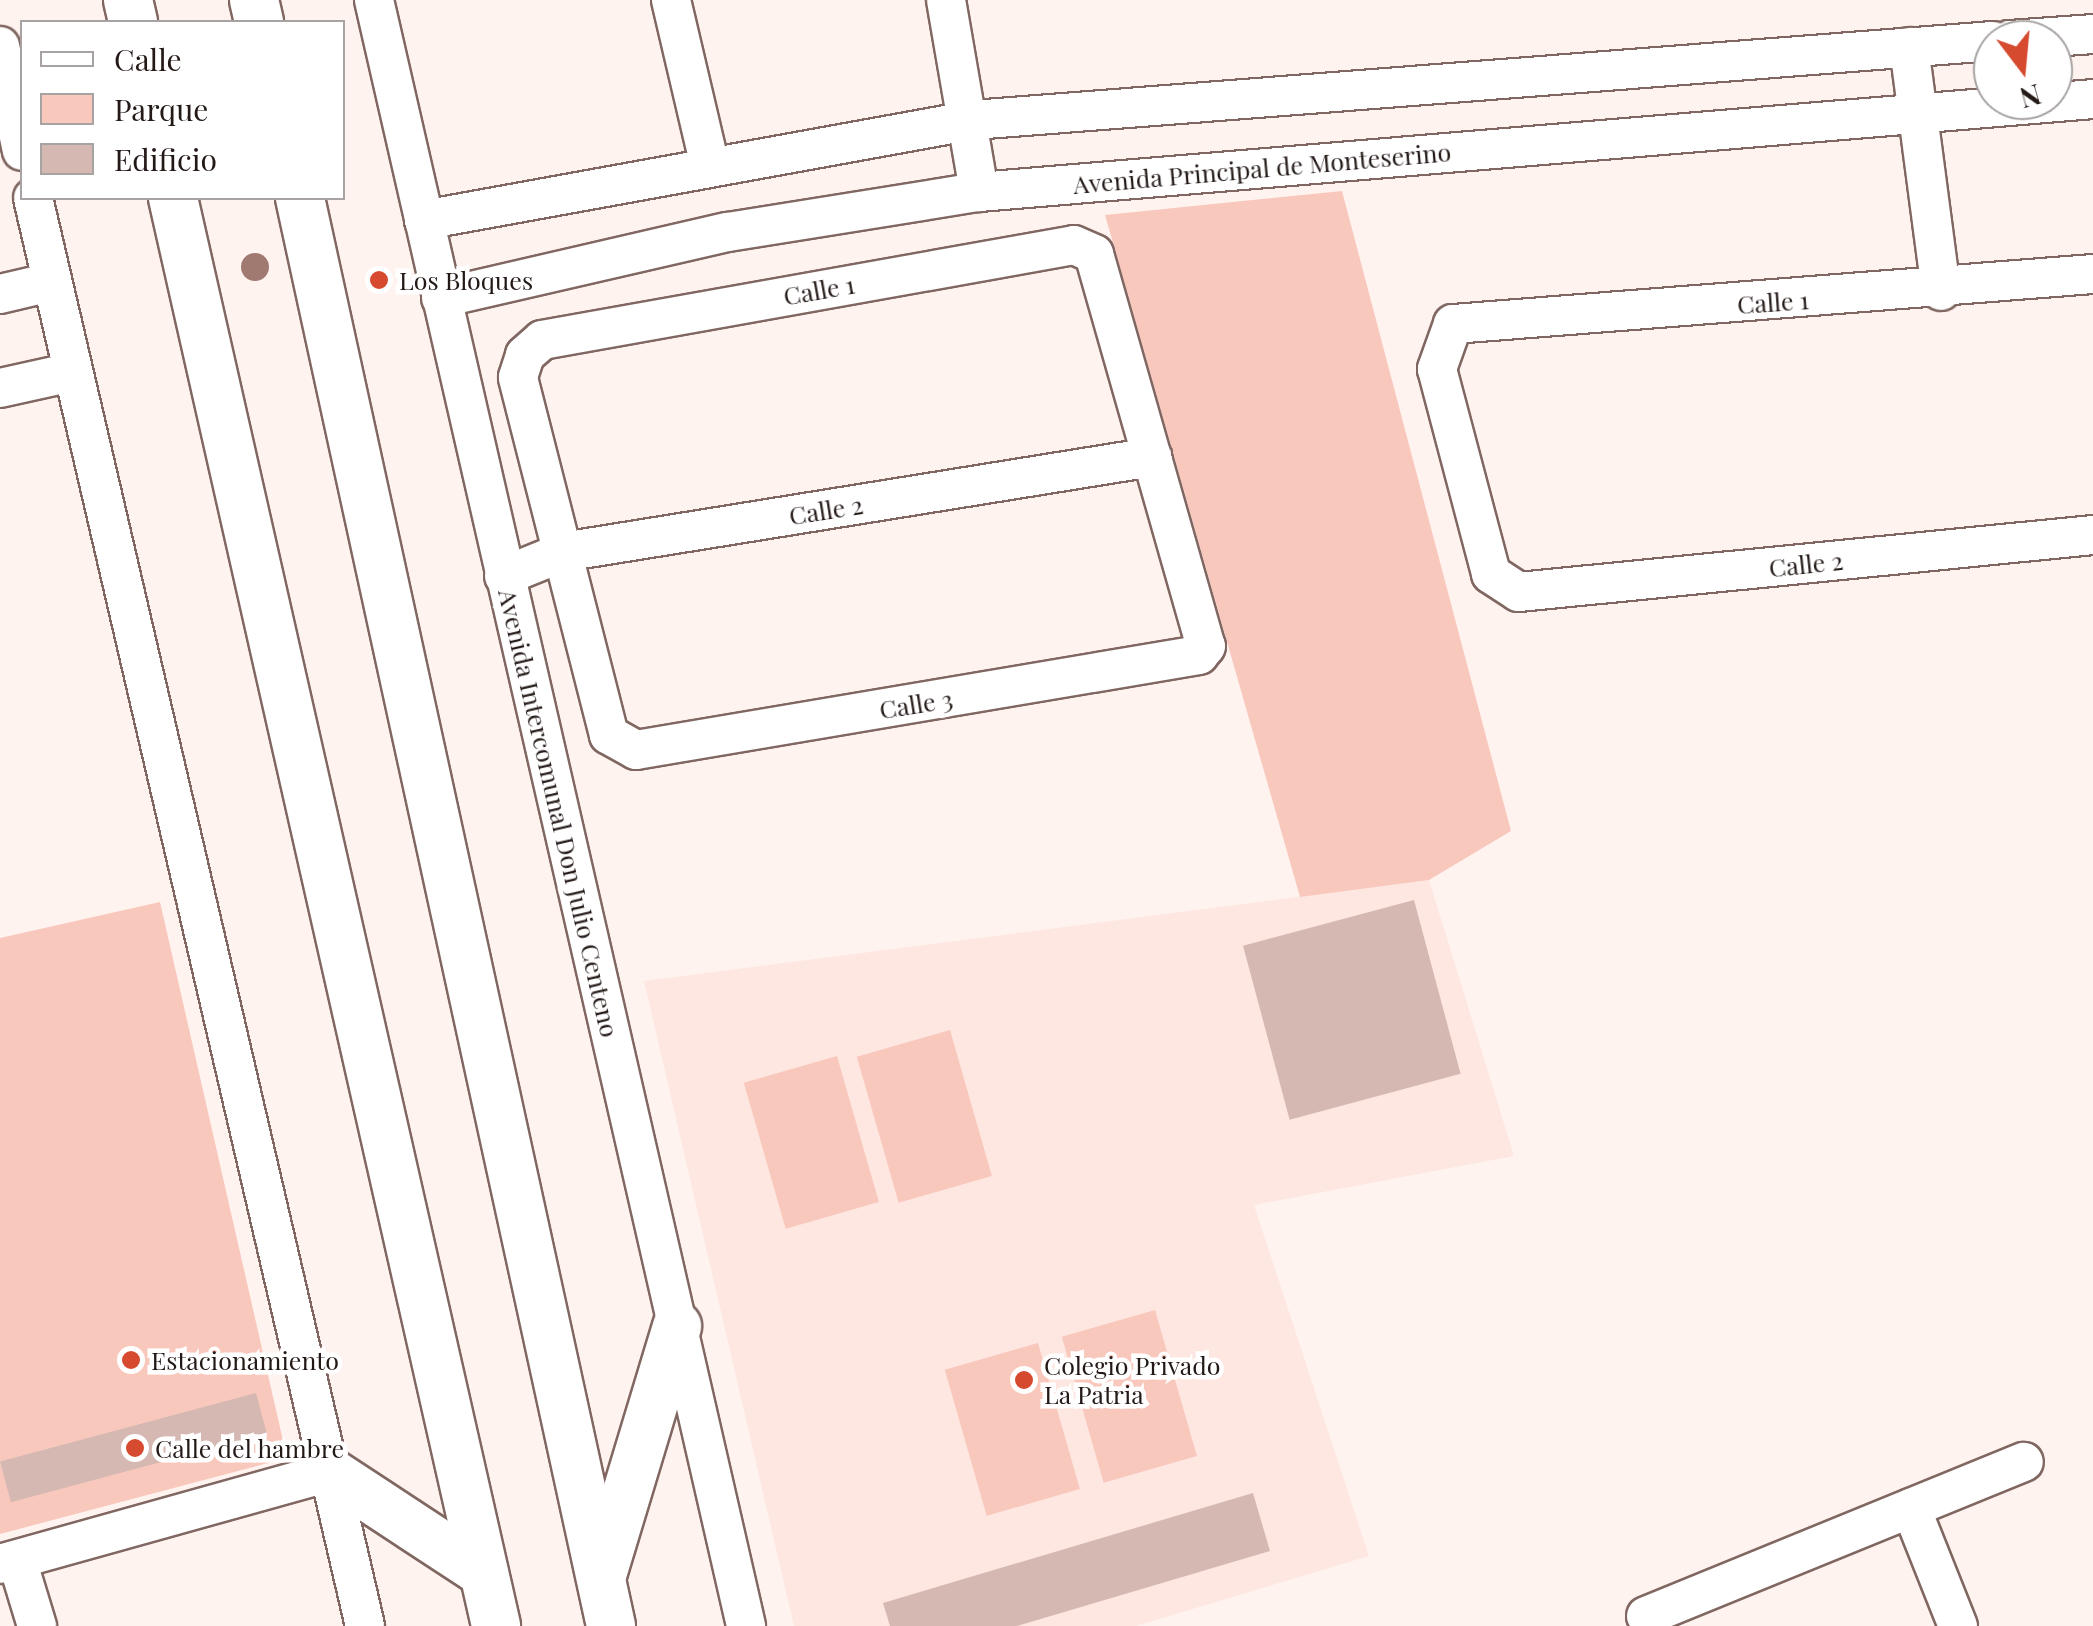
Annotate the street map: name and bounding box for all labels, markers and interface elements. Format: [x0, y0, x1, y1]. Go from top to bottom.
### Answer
legend [20, 20, 345, 200]
north arrow [1973, 20, 2073, 120]
text: Calle [114, 39, 182, 79]
text: N [2016, 77, 2046, 118]
text: Parque [114, 89, 209, 129]
street label: Avenida Principal de Monteserino [1072, 137, 1452, 199]
text: Edificio [114, 139, 217, 179]
place label: Los Bloques [399, 265, 533, 295]
marker: Los Bloques [368, 269, 390, 291]
street label: Calle 1 [781, 269, 857, 311]
street label: Calle 1 [1736, 285, 1810, 319]
street label: Calle 2 [787, 489, 865, 531]
street label: Calle 2 [1767, 545, 1845, 583]
street label: Avenida Intercomunal Don Julio Centeno [493, 586, 625, 1040]
street label: Calle 3 [877, 683, 955, 725]
place label: Estacionamiento [151, 1345, 339, 1375]
marker: Estacionamiento [120, 1349, 142, 1371]
place label: Colegio Privado La Patria [1044, 1351, 1220, 1410]
marker: Colegio Privado La Patria [1013, 1369, 1035, 1391]
place label: Calle del hambre [155, 1433, 345, 1463]
marker: Calle del hambre [124, 1437, 146, 1459]

